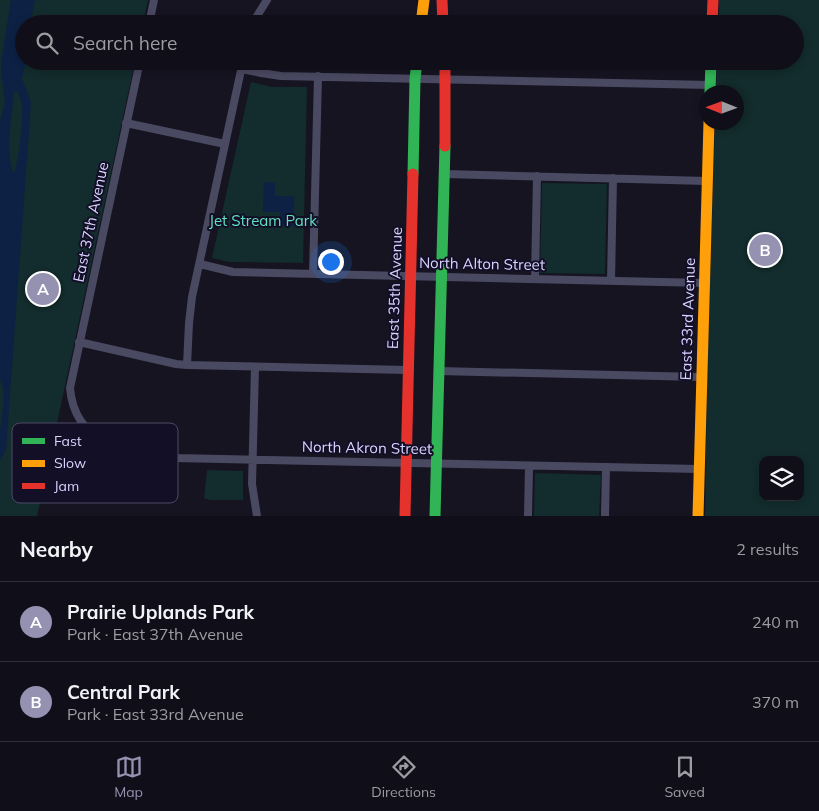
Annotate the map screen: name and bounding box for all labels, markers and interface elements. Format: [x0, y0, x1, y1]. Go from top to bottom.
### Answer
search box [15, 15, 804, 70]
icon: search [33, 29, 61, 57]
text: Search here [73, 31, 177, 55]
north arrow [699, 85, 744, 130]
street label: East 37th Avenue [68, 160, 113, 284]
park label: Jet Stream Park [209, 211, 317, 230]
street label: East 35th Avenue [383, 226, 406, 350]
pin: B [749, 231, 781, 269]
your location [318, 249, 344, 275]
street label: North Alton Street [419, 253, 545, 274]
street label: East 33rd Avenue [676, 257, 699, 381]
pin: A [27, 270, 59, 308]
legend [12, 423, 178, 503]
text: Fast [54, 432, 82, 450]
street label: North Akron Street [302, 437, 432, 458]
text: Slow [54, 454, 86, 472]
map controls [759, 456, 804, 501]
button: layers [759, 456, 804, 501]
text: Jam [54, 477, 79, 495]
text: Nearby [20, 536, 93, 562]
text: 2 results [736, 539, 799, 559]
text: Prairie Uplands Park [67, 600, 254, 624]
text: A [30, 612, 42, 632]
text: 240 m [752, 612, 799, 632]
text: Park · East 37th Avenue [67, 624, 243, 644]
text: Central Park [67, 680, 180, 704]
text: B [30, 692, 42, 712]
text: 370 m [752, 692, 799, 712]
text: Park · East 33rd Avenue [67, 704, 244, 724]
tab: Map [114, 753, 143, 801]
tab: Directions [371, 753, 436, 801]
tab: Saved [664, 753, 705, 801]

